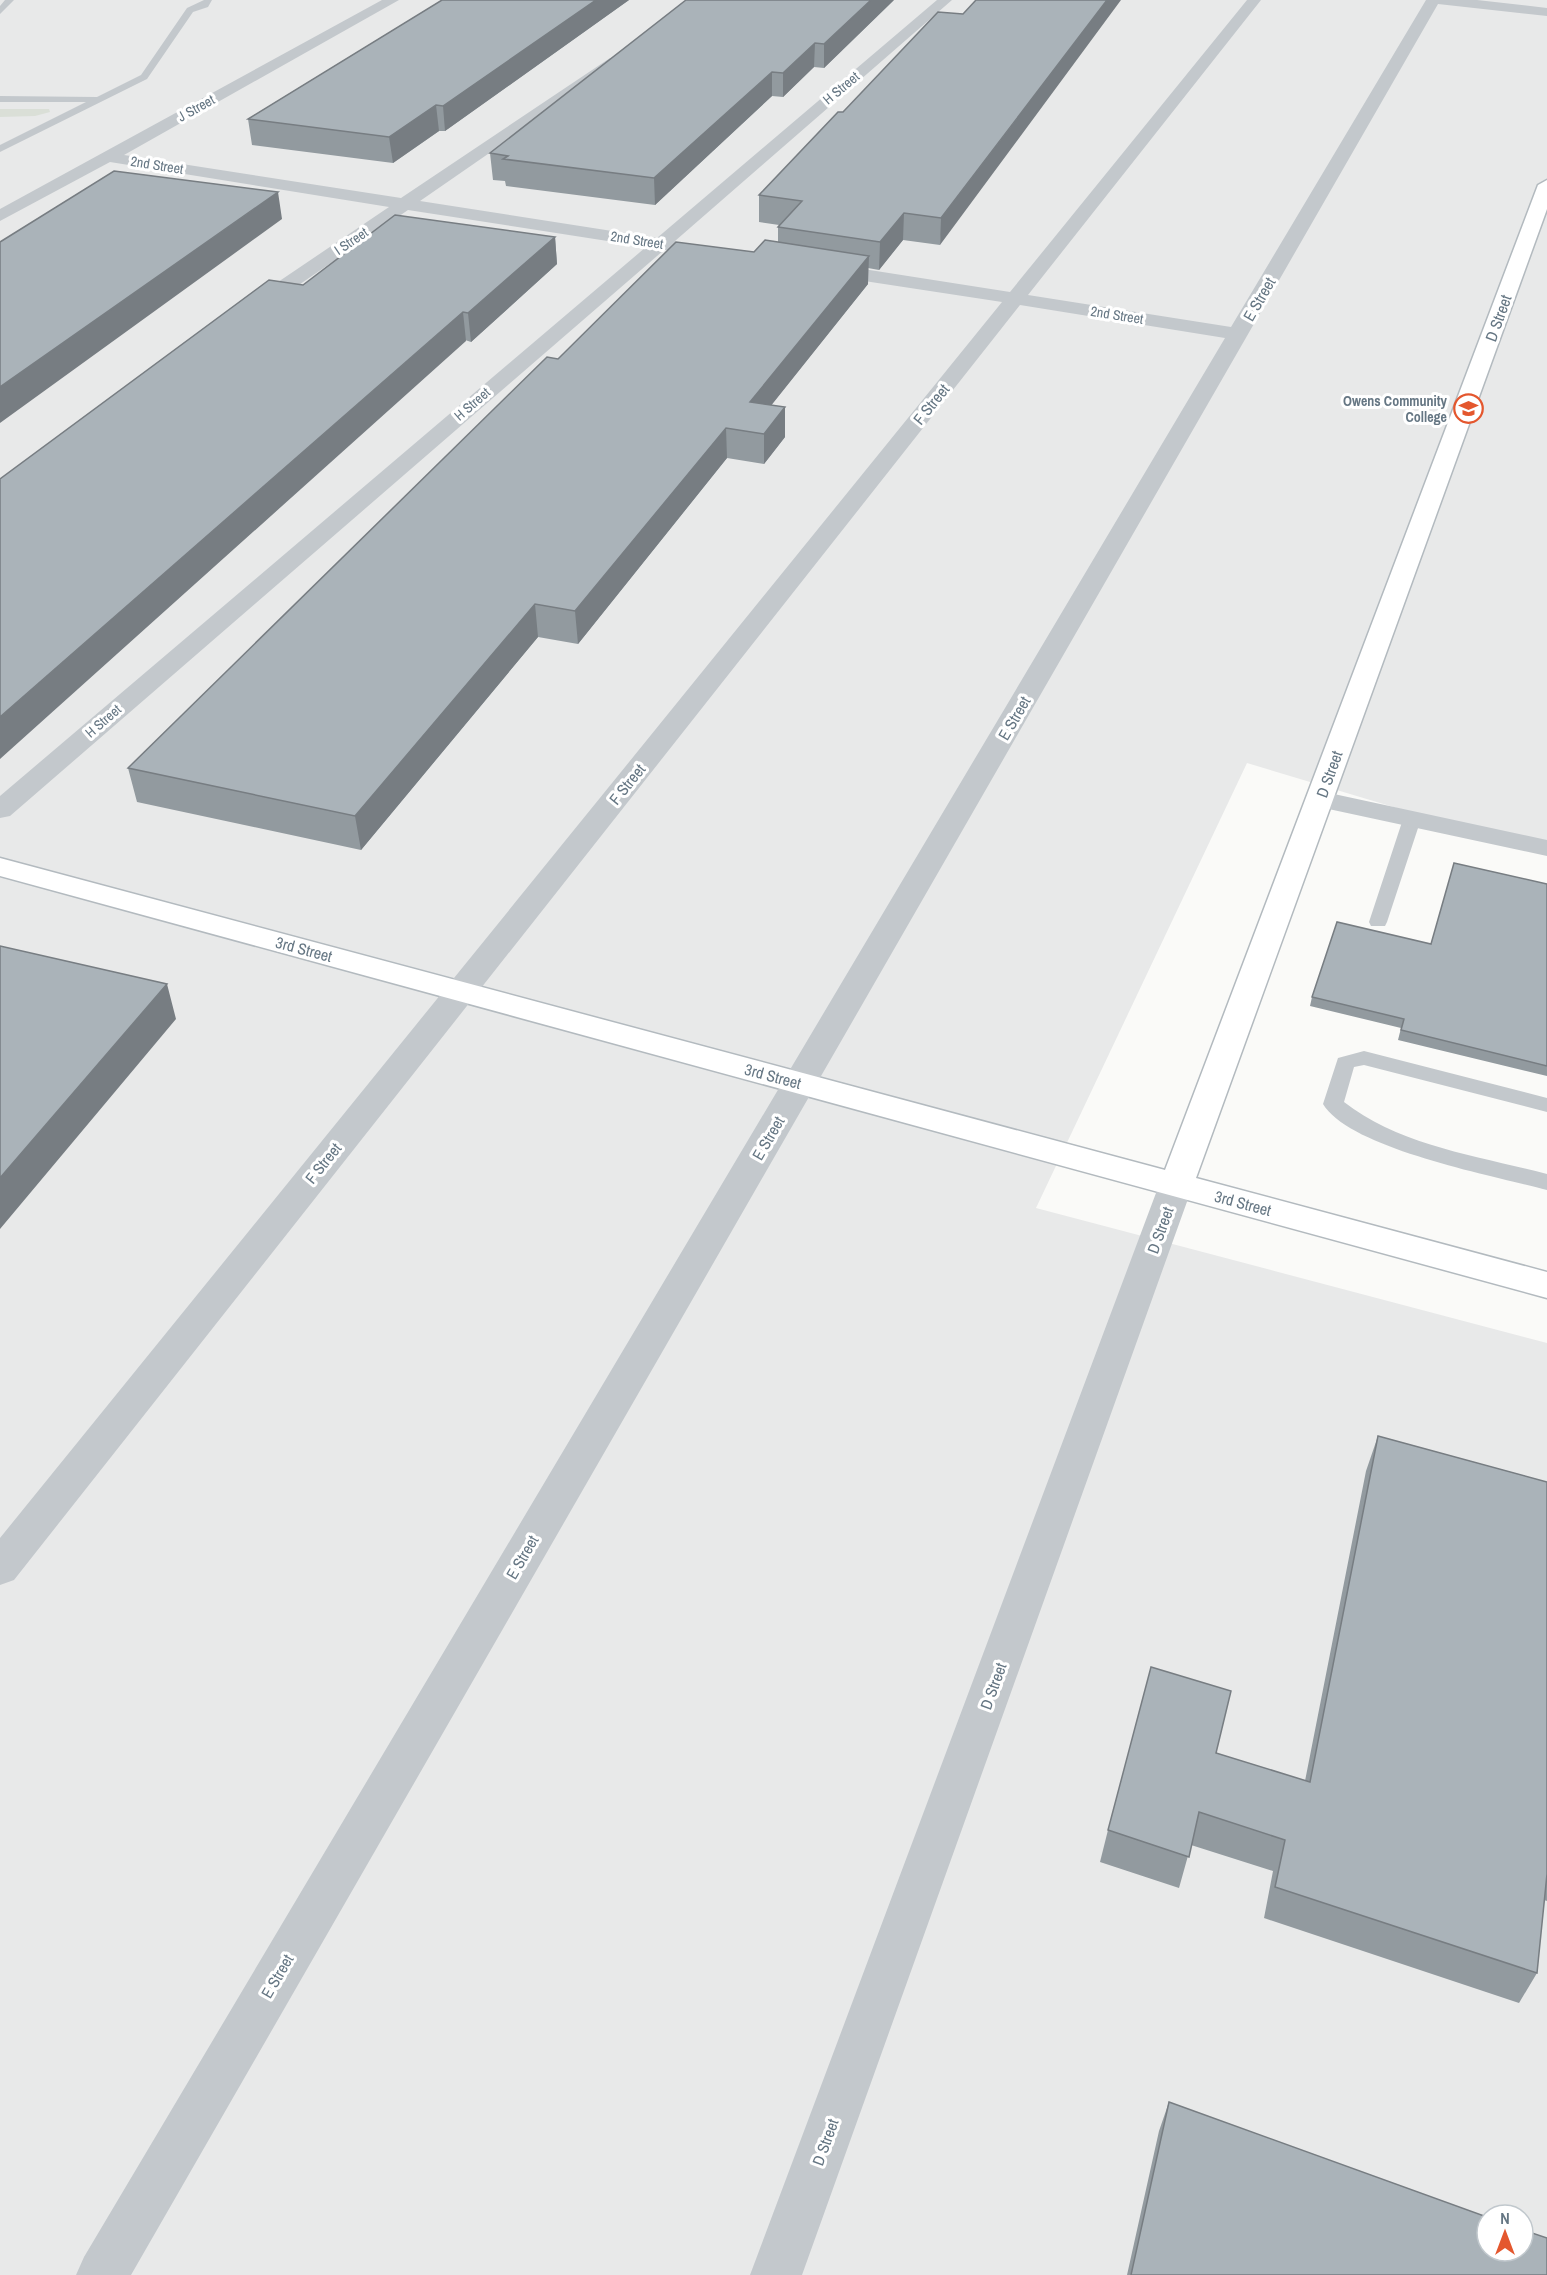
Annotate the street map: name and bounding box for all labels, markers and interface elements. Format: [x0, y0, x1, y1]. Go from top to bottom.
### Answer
street label: H Street [819, 68, 863, 108]
street label: J Street [174, 91, 218, 125]
street label: 2nd Street [129, 152, 185, 178]
street label: I Street [331, 223, 371, 259]
street label: 2nd Street [609, 227, 665, 253]
street label: E Street [1238, 273, 1281, 325]
street label: D Street [1479, 291, 1517, 344]
street label: 2nd Street [1089, 302, 1145, 328]
street label: F Street [908, 379, 954, 429]
street label: H Street [450, 383, 494, 425]
place label: Owens Community College [1343, 392, 1448, 426]
school or university icon: Owens Community College [1452, 393, 1484, 425]
street label: E Street [993, 692, 1036, 744]
street label: H Street [81, 700, 125, 742]
street label: D Street [1310, 747, 1348, 800]
street label: F Street [604, 759, 650, 809]
street label: 3rd Street [273, 931, 335, 967]
street label: 3rd Street [742, 1058, 804, 1094]
street label: E Street [747, 1112, 790, 1164]
street label: F Street [300, 1138, 346, 1188]
street label: 3rd Street [1212, 1185, 1274, 1221]
street label: D Street [1141, 1203, 1179, 1256]
street label: E Street [501, 1531, 544, 1583]
street label: D Street [974, 1659, 1012, 1712]
street label: E Street [256, 1950, 299, 2002]
street label: D Street [806, 2115, 844, 2168]
north arrow [1475, 2203, 1535, 2263]
text: N [1500, 2207, 1510, 2229]

